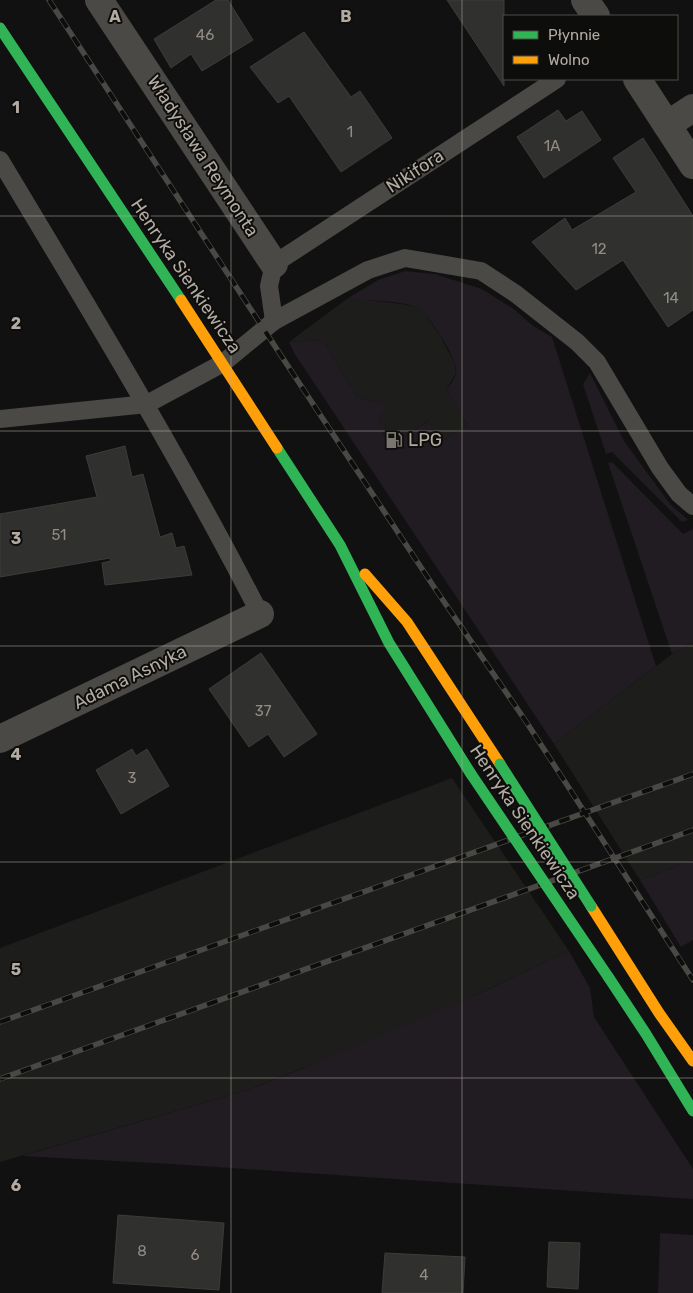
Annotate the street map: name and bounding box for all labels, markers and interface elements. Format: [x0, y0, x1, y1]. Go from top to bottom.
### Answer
text: A [109, 7, 121, 26]
text: B [340, 7, 352, 26]
legend [503, 15, 678, 80]
house number: 46 [196, 26, 214, 44]
text: Płynnie [548, 26, 600, 44]
text: Wolno [548, 51, 590, 69]
street label: Władysława Reymonta [143, 71, 263, 241]
text: 1 [12, 98, 20, 117]
house number: 1 [347, 123, 353, 141]
house number: 1A [544, 137, 560, 155]
street label: Nikifora [382, 144, 448, 198]
street label: Henryka Sienkiewicza [126, 194, 246, 358]
house number: 12 [591, 240, 607, 258]
house number: 14 [663, 289, 679, 307]
text: 2 [11, 314, 21, 333]
place label: LPG [408, 429, 442, 451]
fuel station icon: LPG [384, 430, 404, 450]
house number: 51 [51, 526, 67, 544]
text: 3 [11, 529, 21, 548]
street label: Adama Asnyka [70, 640, 190, 714]
house number: 37 [255, 702, 272, 720]
street label: Henryka Sienkiewicza [465, 740, 585, 904]
text: 4 [11, 745, 22, 764]
house number: 3 [127, 769, 137, 787]
text: 5 [11, 960, 21, 979]
text: 6 [11, 1176, 21, 1195]
house number: 8 [137, 1242, 147, 1260]
house number: 6 [190, 1246, 200, 1264]
house number: 4 [419, 1266, 429, 1284]

